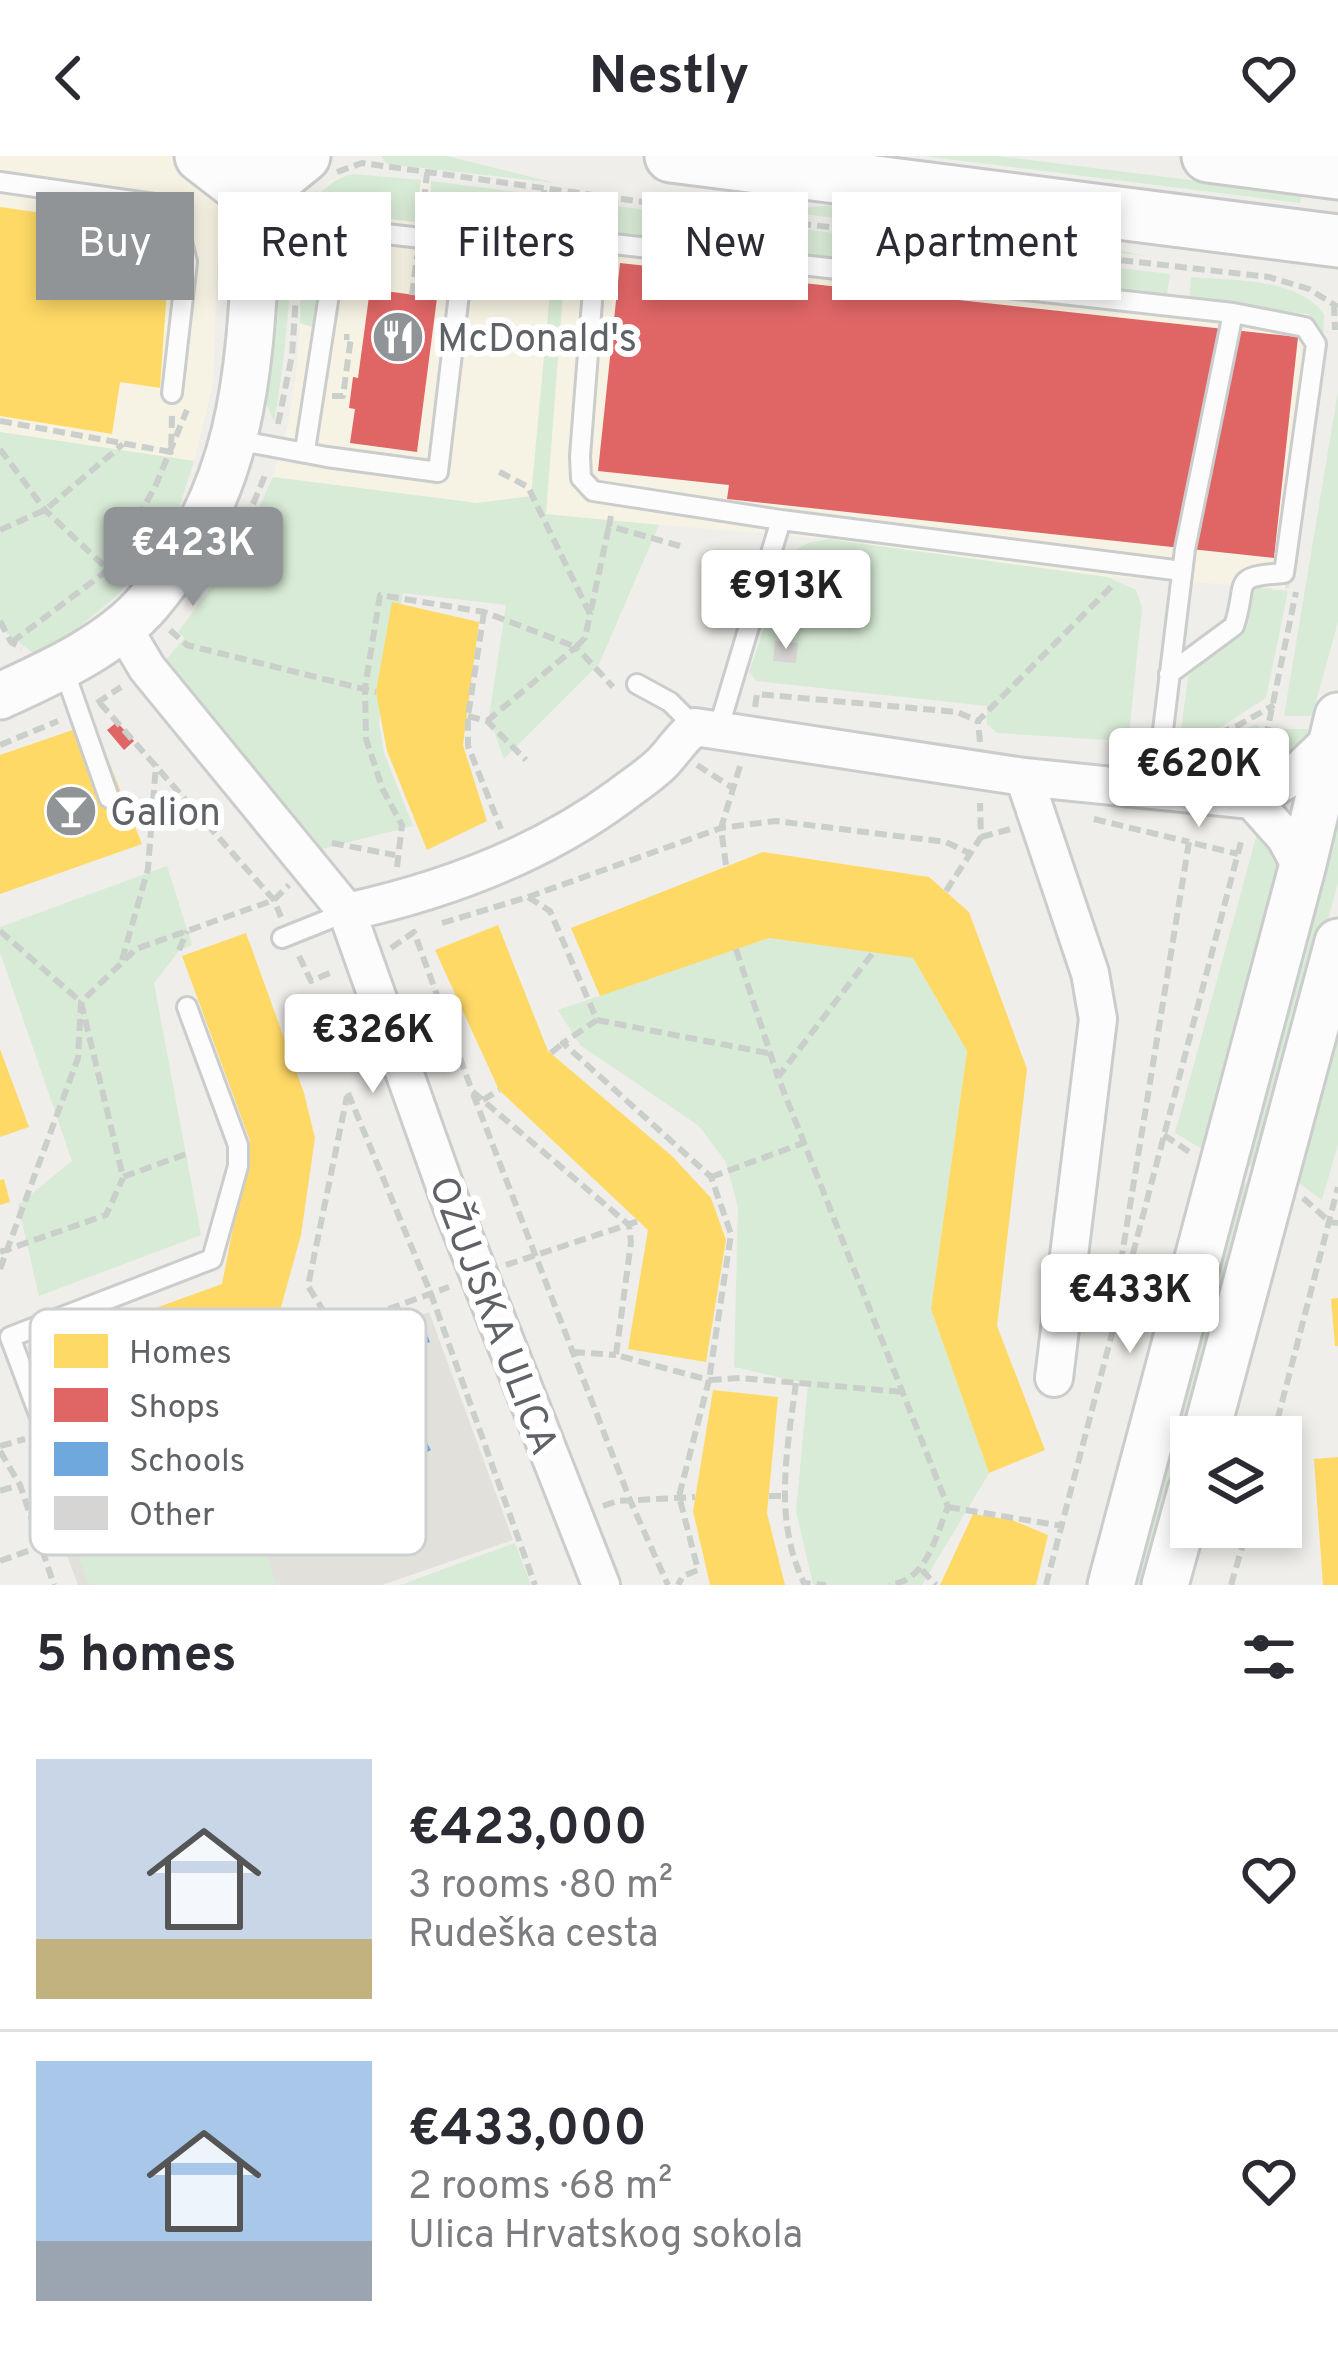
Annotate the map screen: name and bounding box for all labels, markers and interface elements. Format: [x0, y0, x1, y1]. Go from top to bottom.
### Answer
text: Nestly [589, 44, 749, 113]
icon: back [36, 45, 102, 111]
icon: heart [1236, 45, 1302, 111]
chip: Buy [36, 192, 194, 300]
chip: Rent [218, 192, 391, 300]
chip: Filters [415, 192, 618, 300]
chip: New [642, 192, 808, 300]
chip: Apartment [832, 192, 1121, 300]
restaurant icon: McDonald's [370, 309, 426, 365]
place label: McDonald's [437, 317, 637, 366]
pin: €423K [109, 507, 277, 609]
text: €423K [131, 521, 255, 570]
pin: €913K [702, 550, 870, 652]
text: €913K [728, 564, 844, 613]
pin: €620K [1115, 728, 1283, 830]
text: €620K [1136, 742, 1262, 791]
bar icon: Galion [43, 783, 99, 839]
place label: Galion [110, 791, 221, 840]
pin: €326K [289, 994, 457, 1096]
text: €326K [312, 1008, 434, 1057]
street label: OŽUJSKA ULICA [415, 1169, 569, 1463]
pin: €433K [1046, 1254, 1214, 1356]
text: €433K [1068, 1268, 1192, 1317]
legend [30, 1309, 426, 1555]
text: Homes [129, 1334, 232, 1376]
text: Shops [129, 1388, 220, 1430]
map controls [1170, 1416, 1302, 1548]
button: layers [1170, 1416, 1302, 1548]
text: Schools [129, 1442, 245, 1484]
text: Other [129, 1496, 215, 1538]
icon: filters [1236, 1624, 1302, 1690]
text: 5 homes [36, 1625, 237, 1690]
text: €423,000 [408, 1798, 647, 1863]
icon: home [132, 1807, 276, 1951]
icon: heart [1236, 1846, 1302, 1912]
text: 3 rooms · 80 m² [408, 1863, 673, 1912]
text: Rudeška cesta [408, 1912, 659, 1961]
text: €433,000 [408, 2099, 647, 2164]
icon: home [132, 2109, 276, 2253]
icon: heart [1236, 2148, 1302, 2214]
text: 2 rooms · 68 m² [408, 2164, 672, 2213]
text: Ulica Hrvatskog sokola [408, 2213, 803, 2262]

